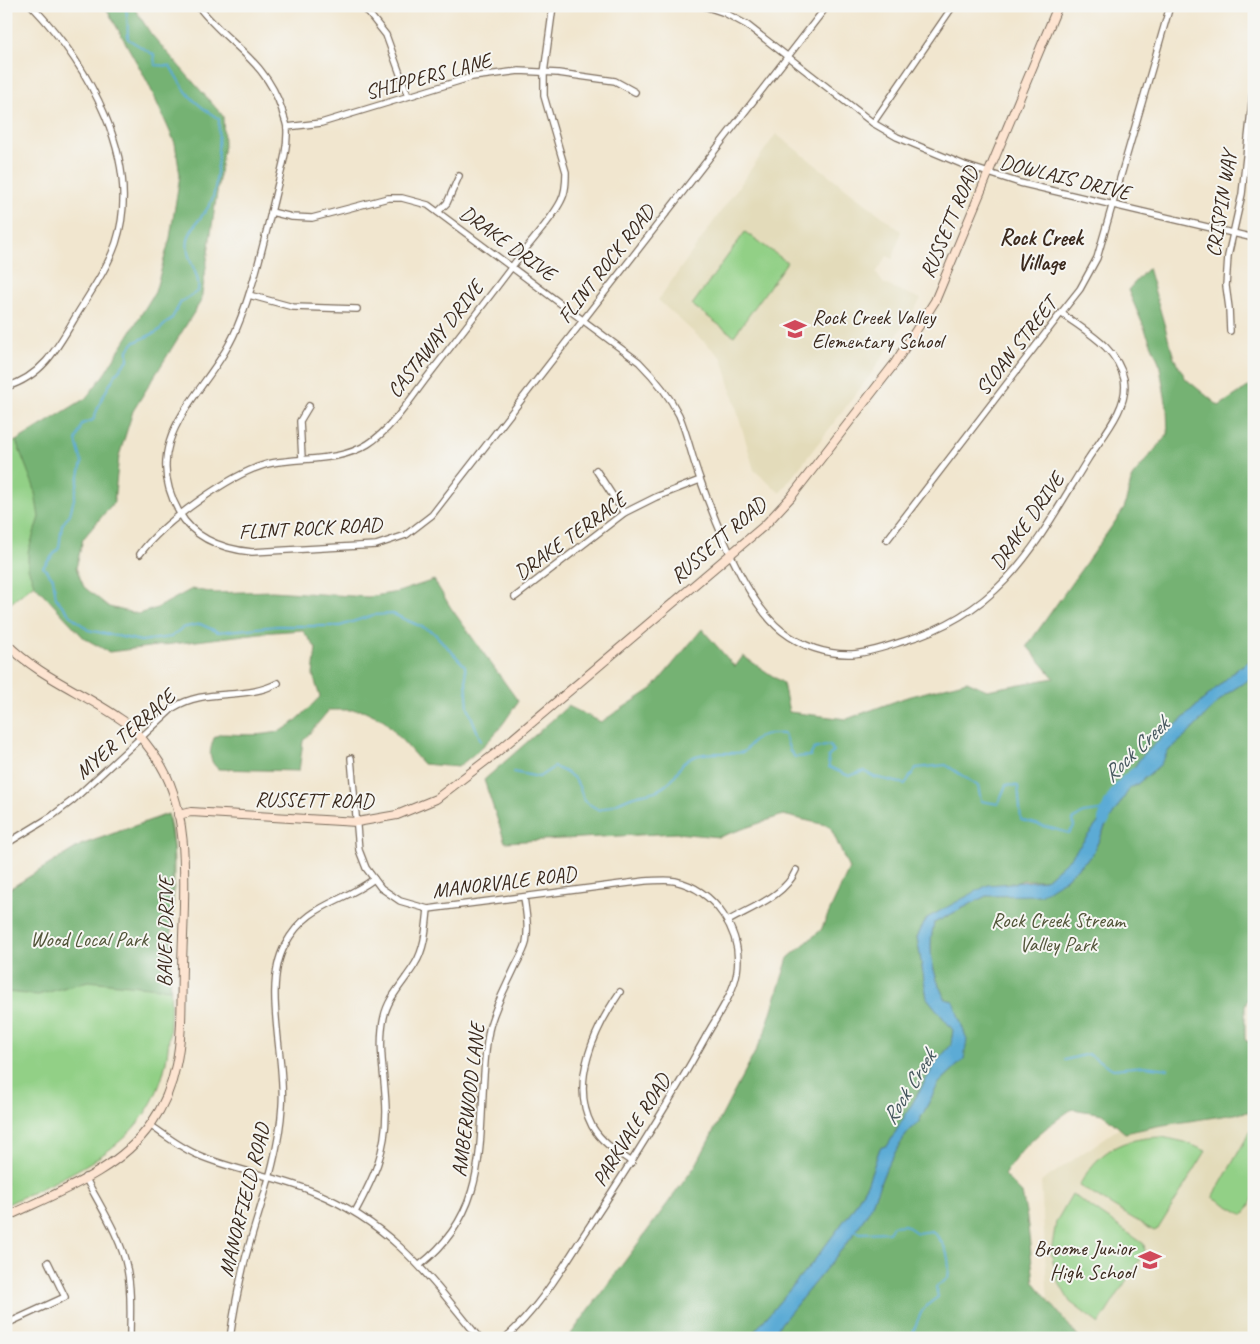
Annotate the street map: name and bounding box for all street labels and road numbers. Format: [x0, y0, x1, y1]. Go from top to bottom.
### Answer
street label: SHIPPERS LANE [362, 46, 496, 105]
street label: CRISPIN WAY [1200, 145, 1243, 259]
street label: DOWLAIS DRIVE [997, 148, 1135, 206]
street label: RUSSETT ROAD [914, 161, 985, 282]
street label: FLINT ROCK ROAD [552, 198, 661, 328]
street label: DRAKE DRIVE [455, 200, 563, 288]
street label: CASTAWAY DRIVE [381, 273, 490, 403]
street label: SLOAN STREET [970, 288, 1065, 400]
street label: DRAKE DRIVE [984, 465, 1071, 574]
street label: DRAKE TERRACE [509, 485, 633, 585]
street label: RUSSETT ROAD [665, 490, 773, 589]
street label: FLINT ROCK ROAD [238, 511, 384, 545]
street label: MYER TERRACE [70, 682, 183, 785]
street label: RUSSETT ROAD [255, 786, 375, 814]
street label: MANORVALE ROAD [431, 860, 579, 904]
street label: BAUER DRIVE [151, 874, 179, 987]
street label: AMBERWOOD LANE [446, 1019, 491, 1178]
street label: PARKVALE ROAD [586, 1067, 677, 1191]
street label: MANORFIELD ROAD [212, 1119, 276, 1279]

